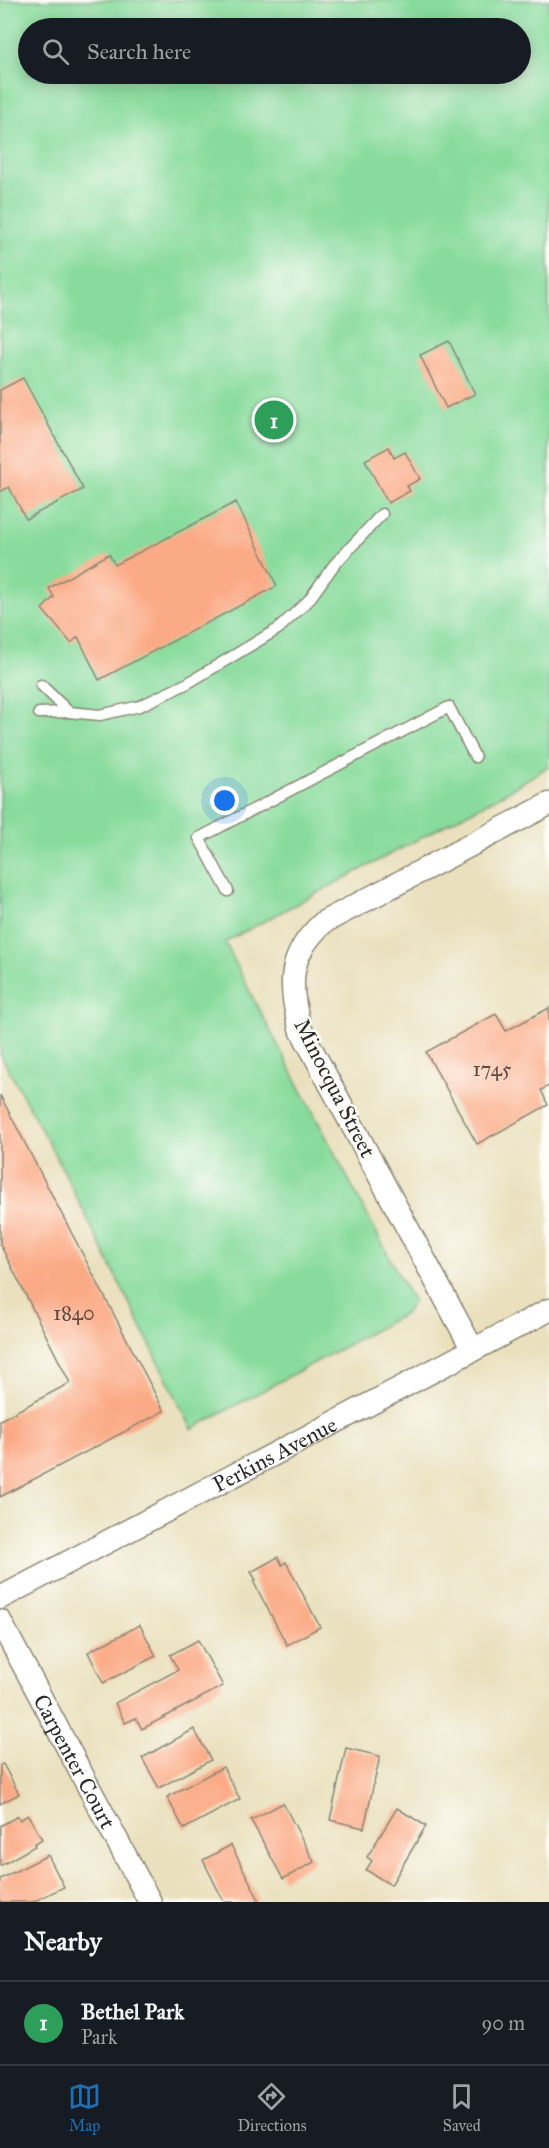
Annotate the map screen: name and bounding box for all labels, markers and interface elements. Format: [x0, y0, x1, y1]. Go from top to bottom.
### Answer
search box [18, 18, 531, 84]
icon: search [39, 35, 72, 68]
text: Search here [87, 38, 191, 65]
pin: 1 [254, 398, 294, 442]
your location [210, 786, 239, 815]
street label: Minocqua Street [288, 1014, 382, 1162]
house number: 1745 [473, 1057, 511, 1081]
house number: 1840 [53, 1301, 95, 1325]
street label: Perkins Avenue [208, 1410, 341, 1498]
street label: Carpenter Court [28, 1689, 122, 1833]
text: Nearby [24, 1925, 102, 1957]
text: Bethel Park [81, 1998, 184, 2025]
text: 1 [40, 2011, 47, 2035]
text: 90 m [482, 2011, 525, 2035]
text: Park [81, 2025, 117, 2049]
tab: Map [68, 2080, 101, 2135]
tab: Directions [237, 2080, 306, 2135]
tab: Saved [443, 2080, 481, 2135]

